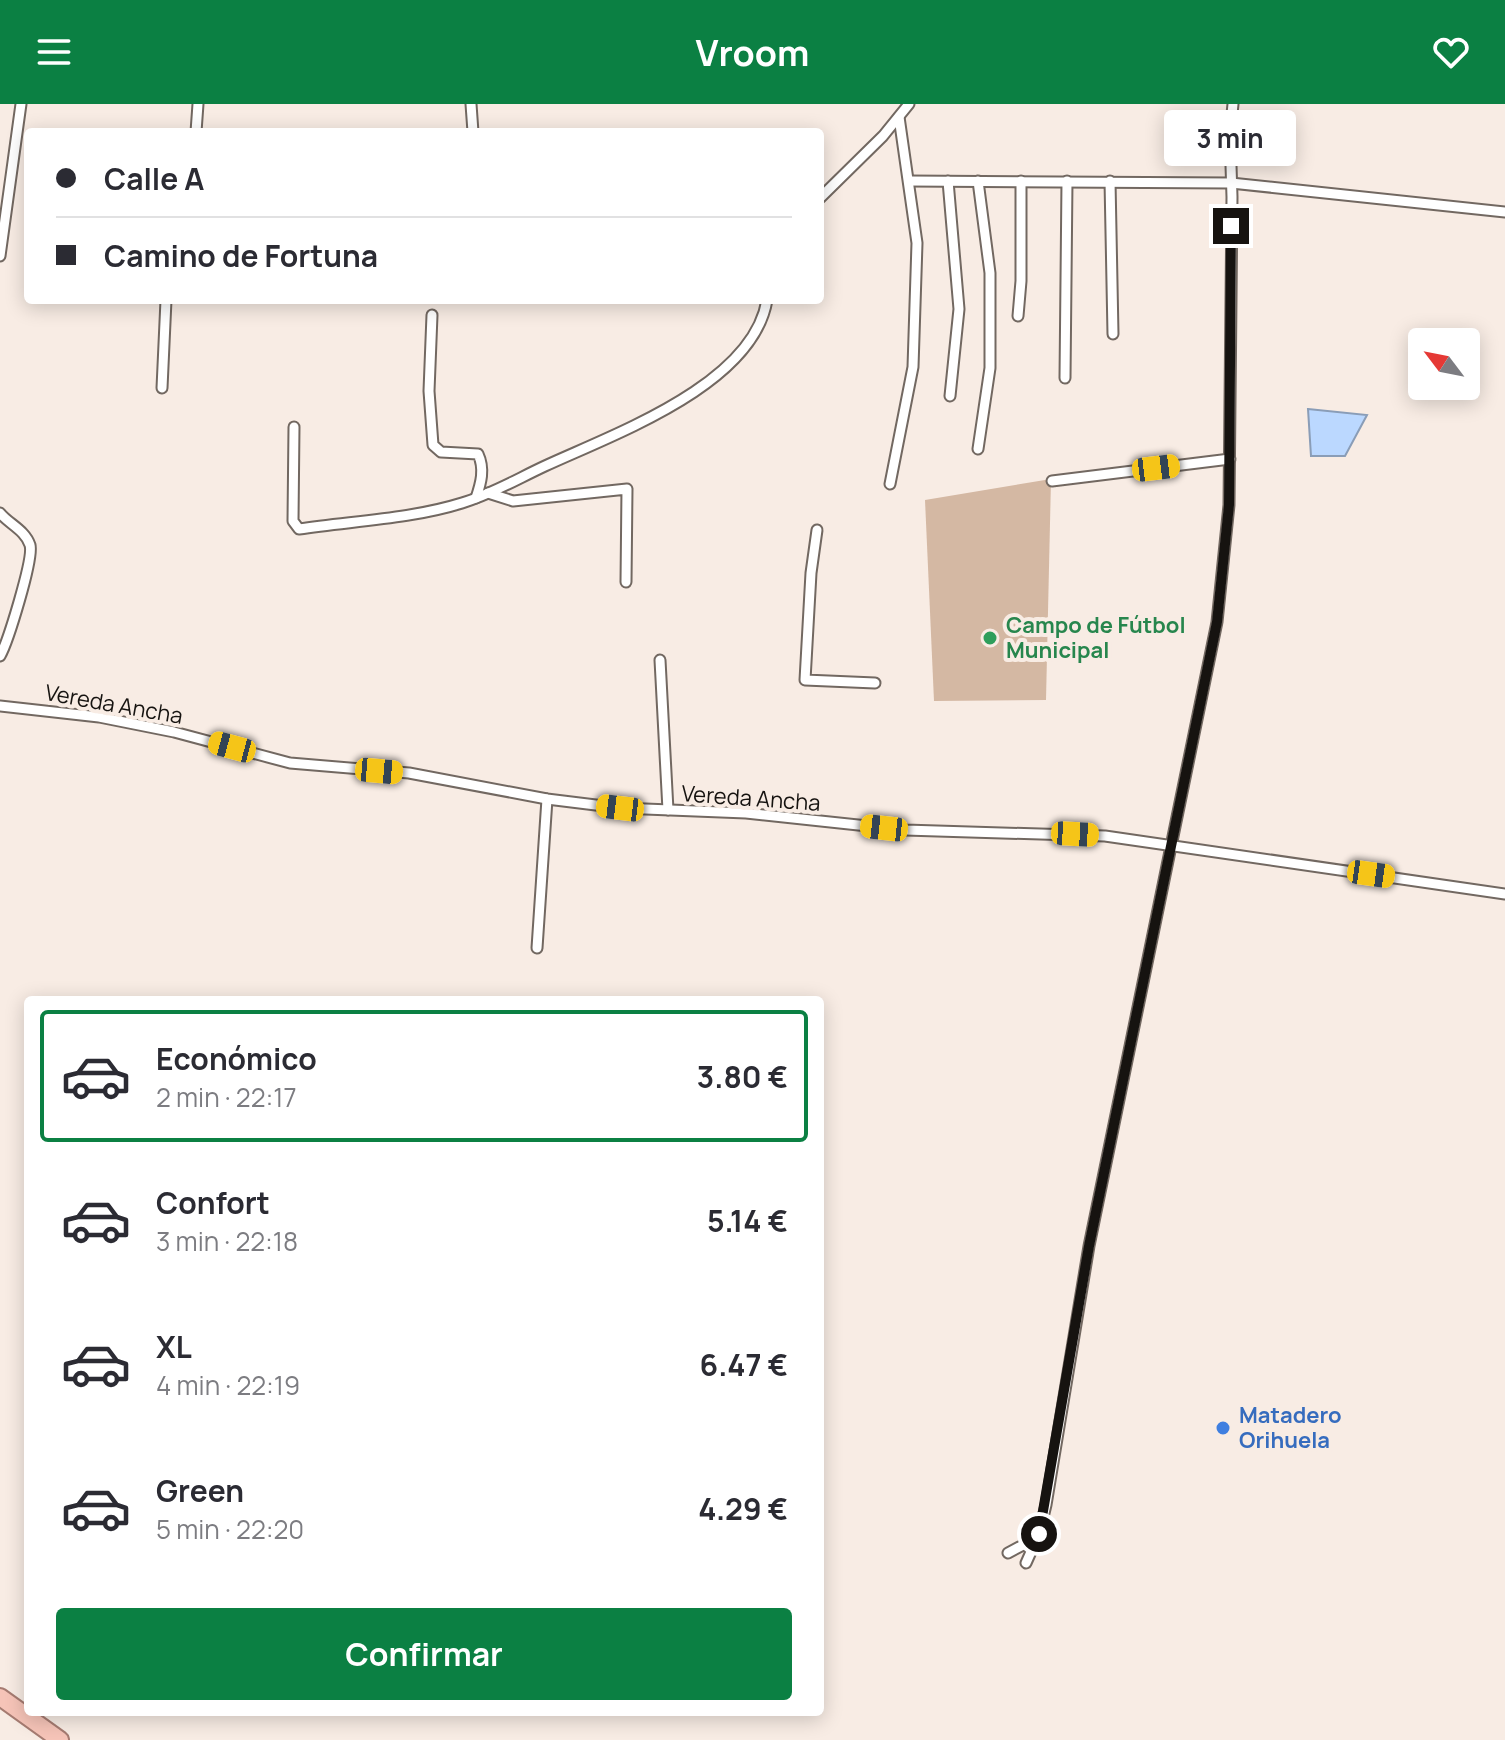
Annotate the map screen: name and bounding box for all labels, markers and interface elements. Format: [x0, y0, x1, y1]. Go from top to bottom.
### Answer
text: Vroom [696, 28, 809, 77]
icon: menu [32, 30, 76, 74]
icon: heart [1429, 30, 1473, 74]
callout: 3 min [1165, 110, 1297, 166]
text: 3 min [1196, 120, 1264, 156]
text: Calle A [104, 158, 204, 199]
route end [1213, 208, 1249, 244]
text: Camino de Fortuna [104, 235, 378, 276]
north arrow [1408, 328, 1480, 400]
map controls [1408, 328, 1480, 400]
car [1131, 453, 1181, 483]
place label: Campo de Fútbol Municipal [1006, 610, 1186, 665]
marker: Campo de Fútbol Municipal [981, 629, 999, 647]
street label: Vereda Ancha [43, 677, 185, 731]
car [206, 729, 258, 765]
car [354, 757, 404, 785]
street label: Vereda Ancha [680, 778, 822, 818]
car [595, 793, 645, 823]
car [859, 814, 909, 842]
car [1050, 821, 1100, 847]
car [1346, 859, 1396, 889]
text: Económico [156, 1038, 317, 1079]
icon: car [60, 1040, 132, 1112]
text: 3.80 € [697, 1056, 788, 1097]
text: 2 min · 22:17 [156, 1079, 296, 1115]
text: Confort [156, 1182, 270, 1223]
icon: car [60, 1184, 132, 1256]
text: 5.14 € [707, 1200, 788, 1241]
text: 3 min · 22:18 [156, 1223, 298, 1259]
text: XL [156, 1326, 192, 1367]
icon: car [60, 1328, 132, 1400]
text: 6.47 € [700, 1344, 788, 1385]
text: 4 min · 22:19 [156, 1367, 300, 1403]
place label: Matadero Orihuela [1239, 1400, 1342, 1455]
marker: Matadero Orihuela [1214, 1419, 1232, 1437]
text: Green [156, 1470, 244, 1511]
icon: car [60, 1472, 132, 1544]
text: 4.29 € [698, 1488, 788, 1529]
text: 5 min · 22:20 [156, 1511, 304, 1547]
route start [1021, 1516, 1057, 1552]
button: Confirmar [56, 1608, 792, 1700]

